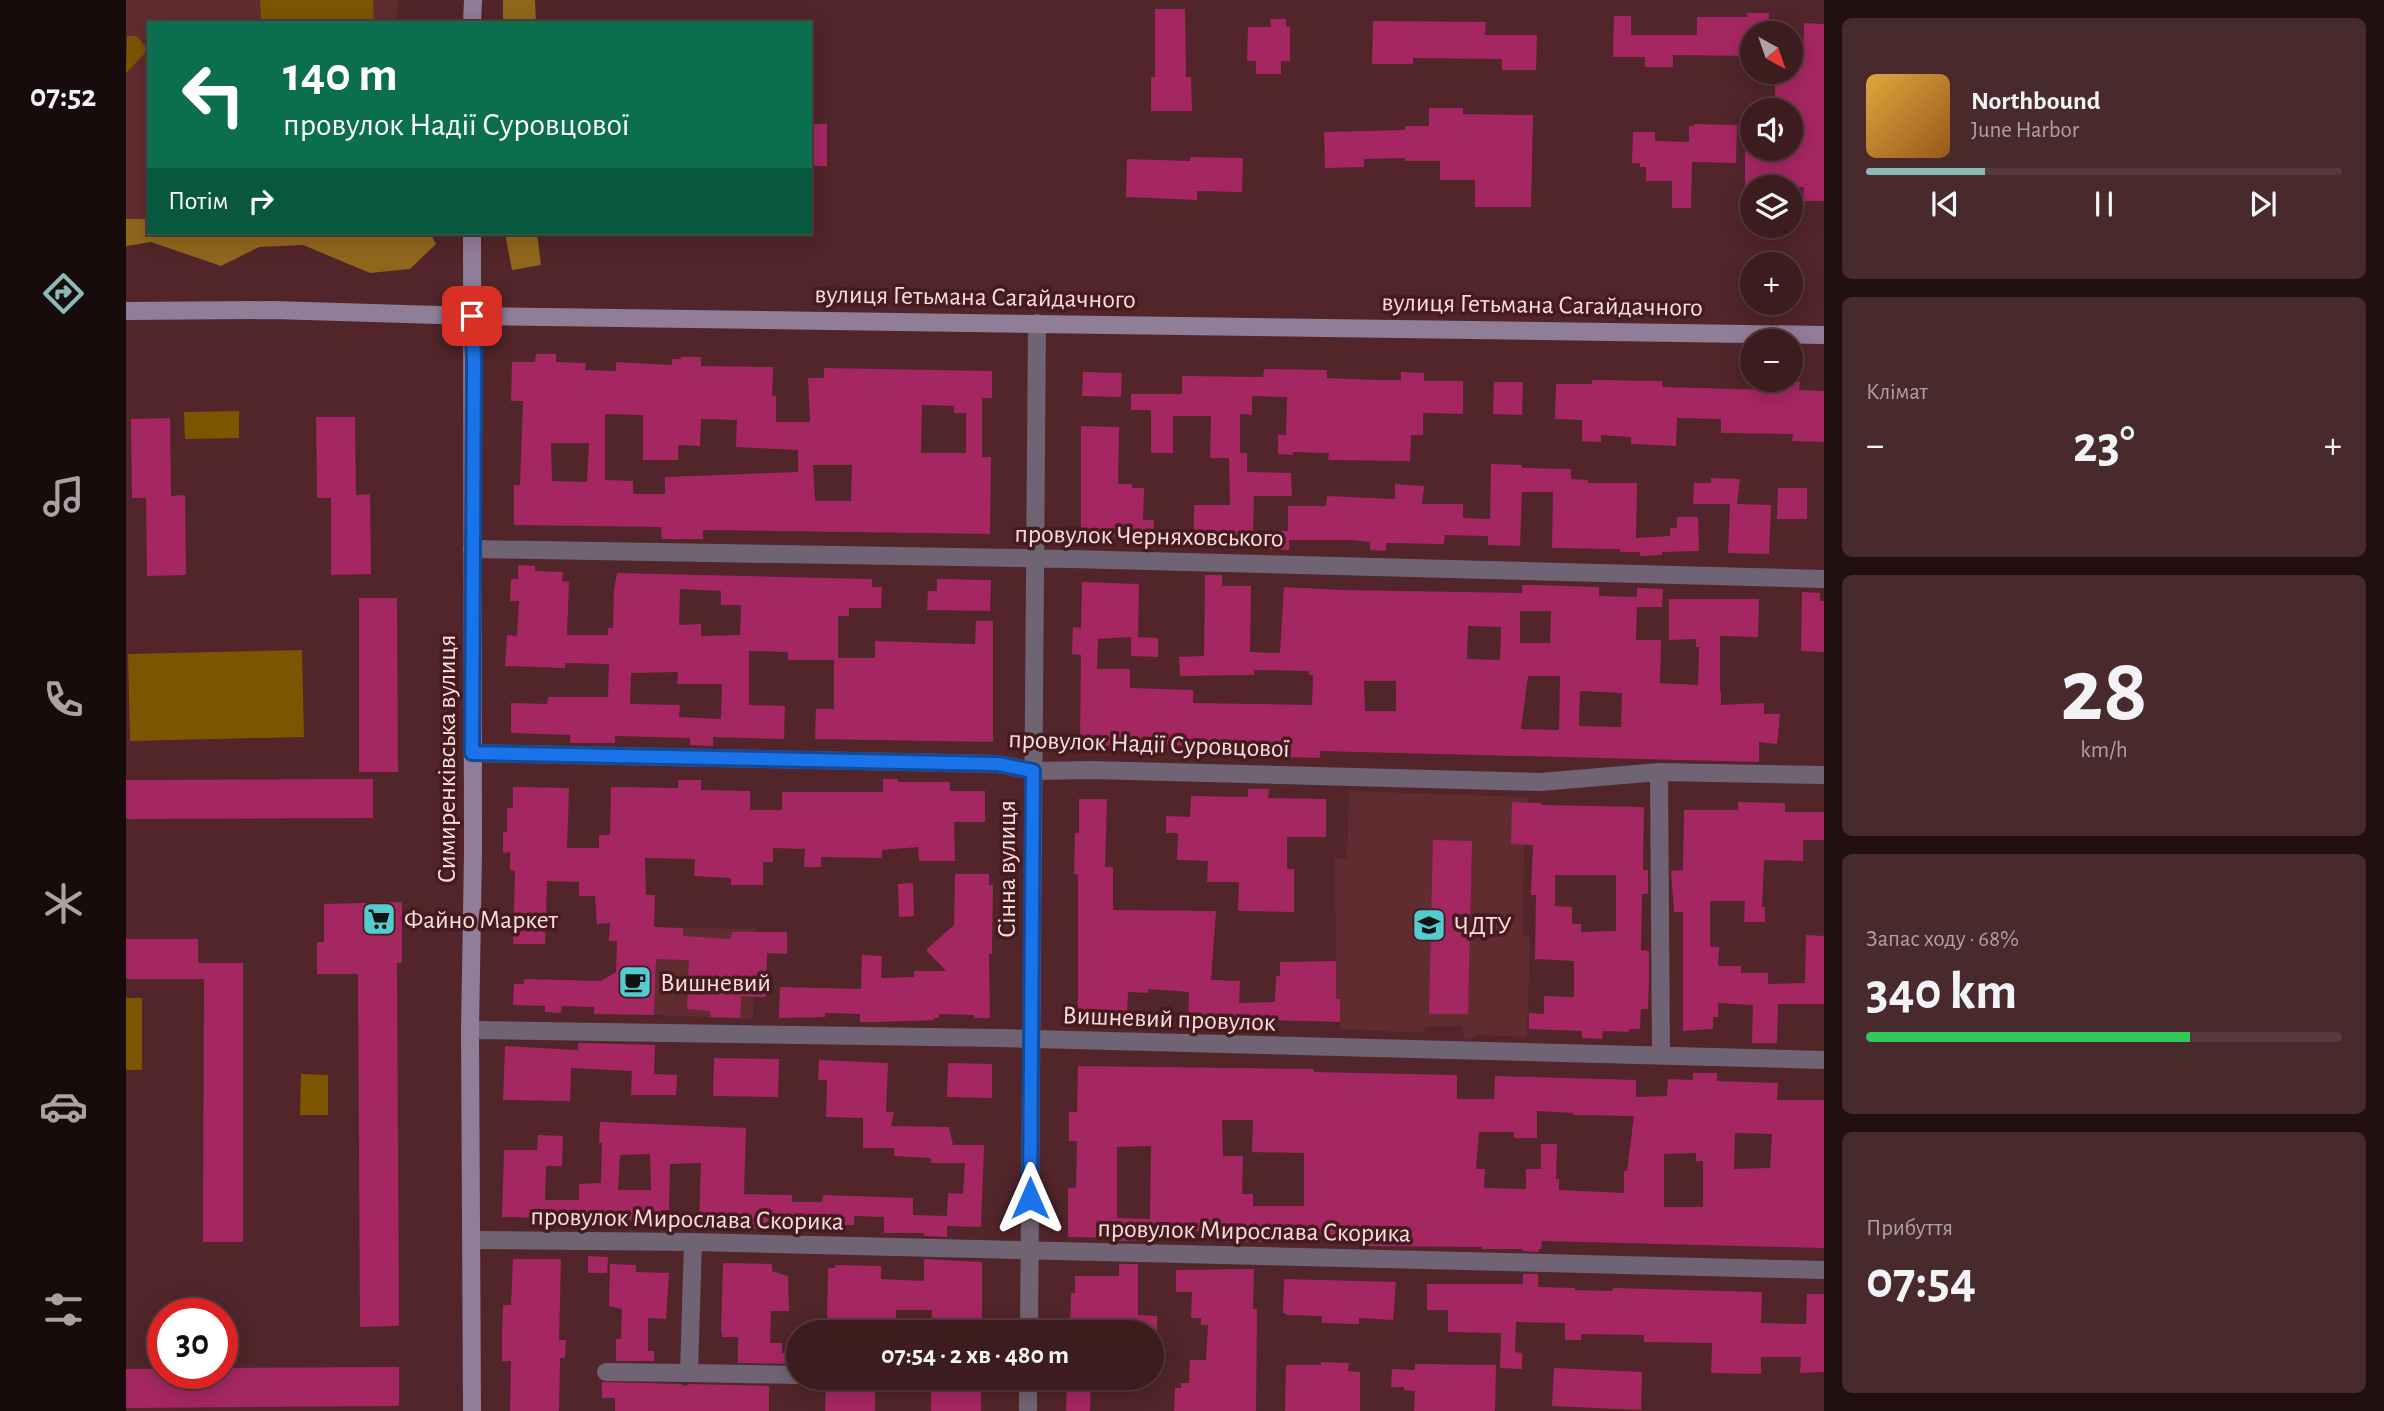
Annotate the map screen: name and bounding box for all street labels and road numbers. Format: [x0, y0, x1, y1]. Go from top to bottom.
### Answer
street label: вулиця Гетьмана Сагайдачного [814, 281, 1136, 313]
street label: вулиця Гетьмана Сагайдачного [1381, 289, 1703, 321]
street label: провулок Черняховського [1014, 521, 1284, 551]
street label: Симиренківська вулиця [434, 635, 460, 883]
street label: провулок Надії Суровцової [1008, 726, 1290, 762]
street label: Сінна вулиця [994, 800, 1020, 938]
street label: Вишневий провулок [1062, 1002, 1276, 1036]
street label: провулок Мирослава Скорика [530, 1203, 844, 1235]
street label: провулок Мирослава Скорика [1097, 1215, 1411, 1247]

